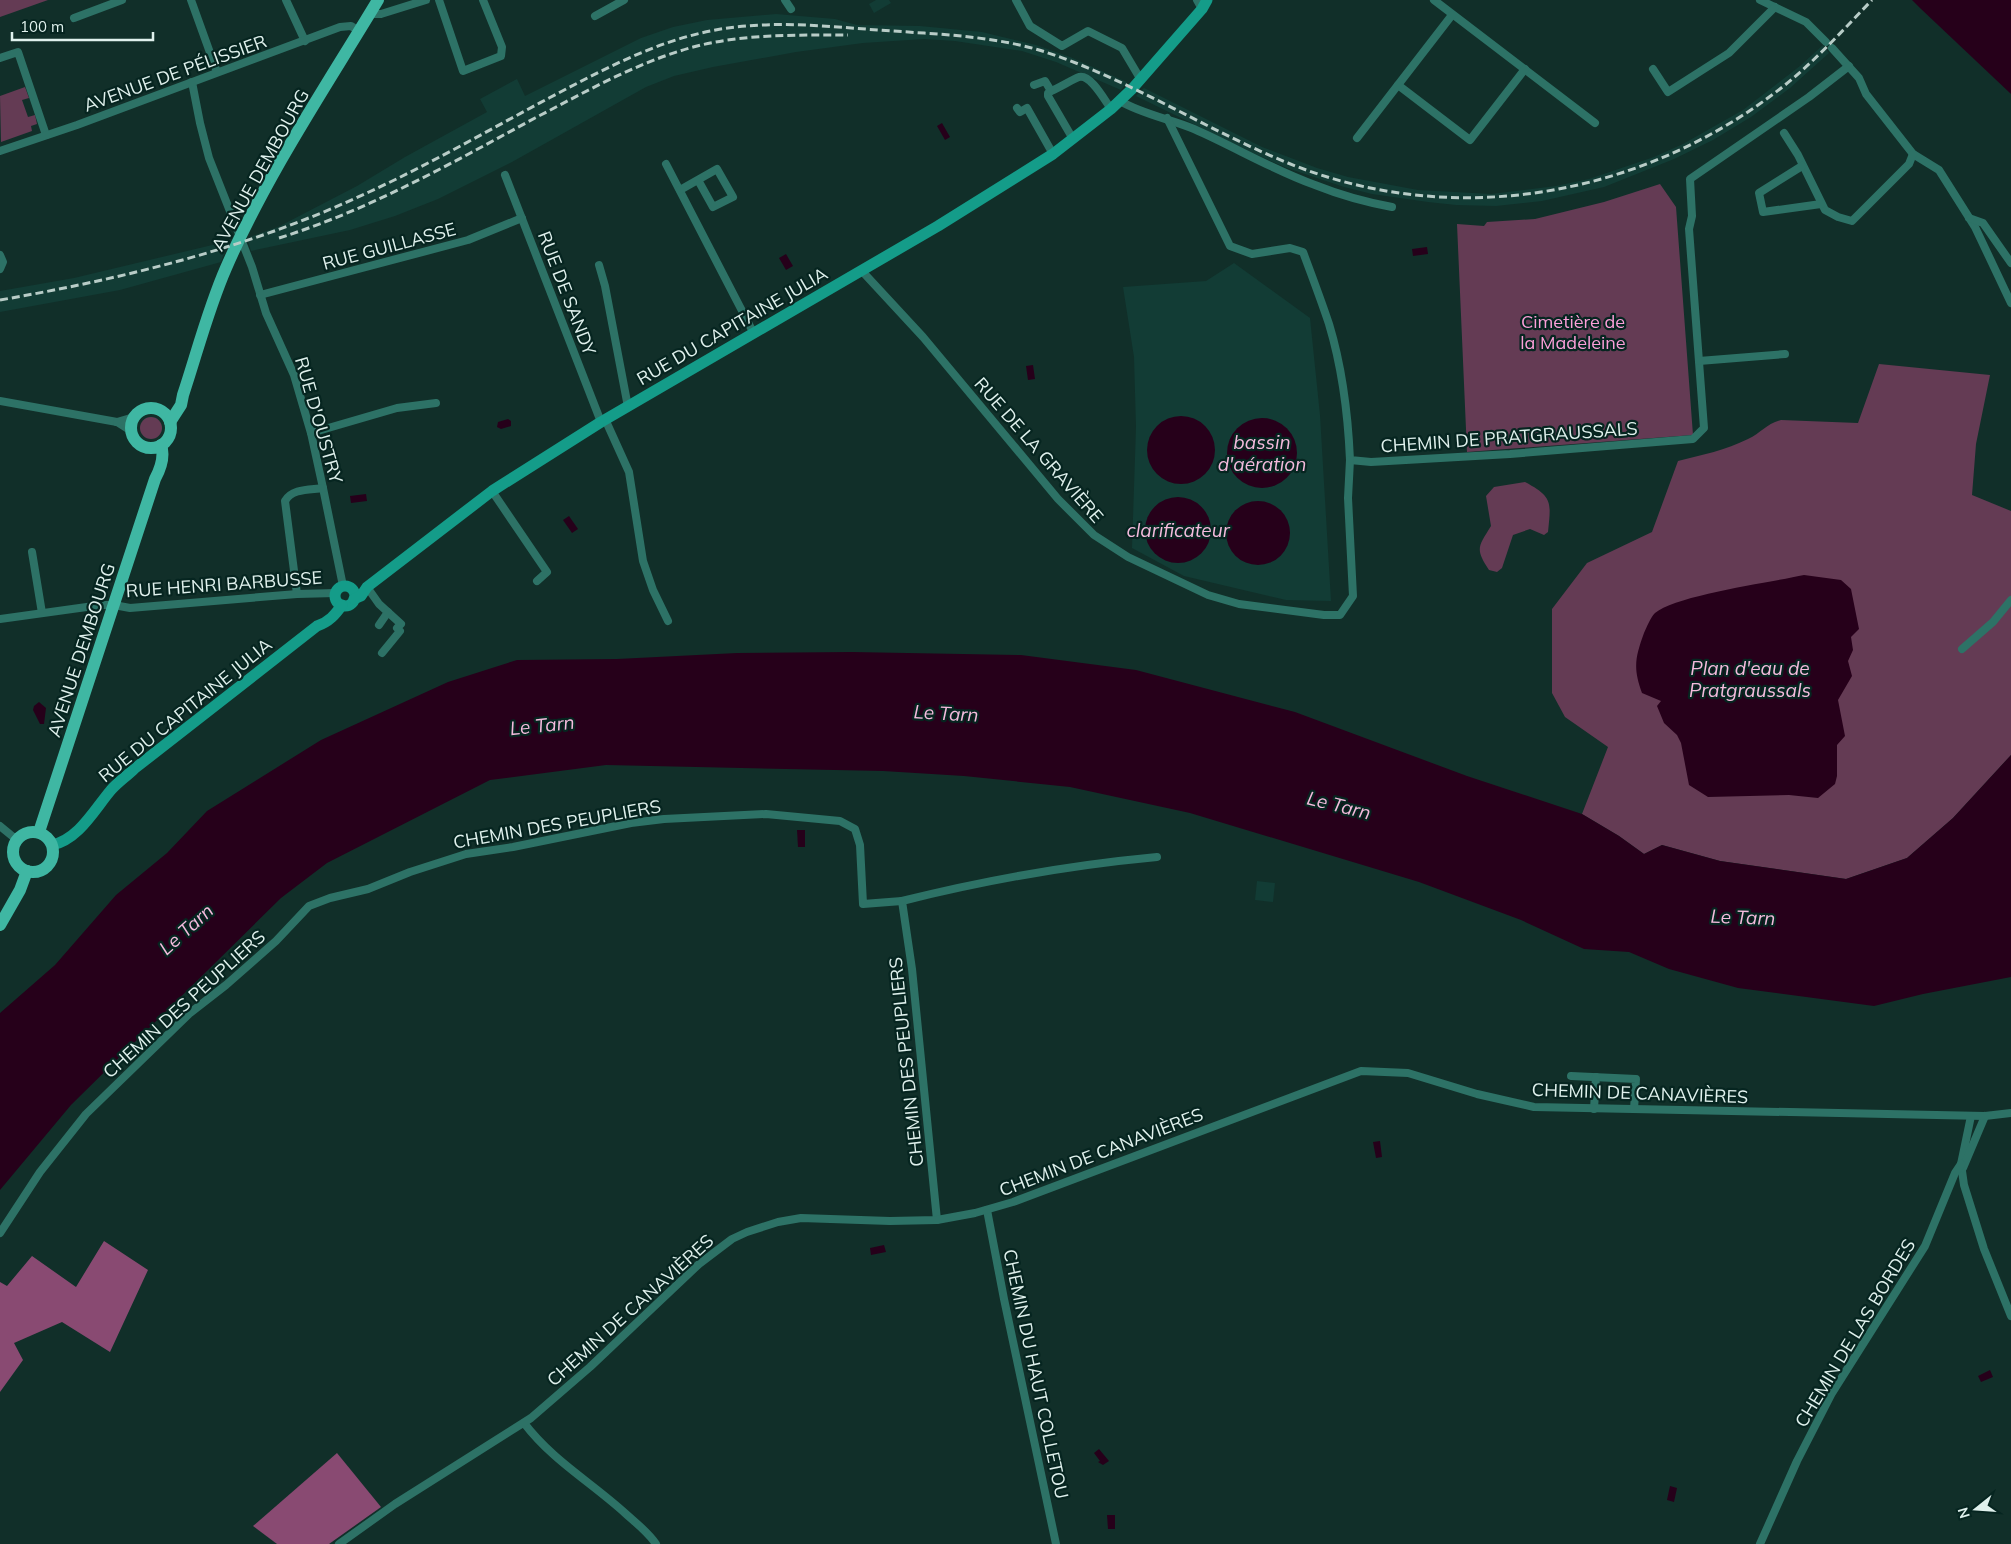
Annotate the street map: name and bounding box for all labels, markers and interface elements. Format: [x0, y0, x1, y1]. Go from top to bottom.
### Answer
scale bar [12, 10, 154, 42]
text: 100 m [20, 17, 64, 36]
street label: AVENUE DE PÉLISSIER [80, 29, 270, 117]
street label: AVENUE DEMBOURG [206, 85, 314, 255]
street label: RUE GUILLASSE [320, 217, 458, 275]
street label: RUE DE SANDY [533, 228, 602, 359]
street label: RUE DU CAPITAINE JULIA [632, 262, 832, 390]
park label: Cimetière de la Madeleine [1520, 310, 1626, 354]
street label: RUE D'OUSTRY [290, 354, 348, 487]
street label: RUE DE LA GRAVIÈRE [969, 372, 1109, 528]
street label: CHEMIN DE PRATGRAUSSALS [1380, 417, 1638, 457]
water label: bassin d'aération [1218, 430, 1306, 476]
water label: clarificateur [1126, 518, 1231, 542]
street label: AVENUE DEMBOURG [42, 560, 120, 740]
street label: RUE HENRI BARBUSSE [125, 566, 323, 602]
street label: RUE DU CAPITAINE JULIA [94, 633, 276, 787]
water label: Plan d'eau de Pratgraussals [1689, 656, 1811, 702]
water label: Le Tarn [913, 699, 979, 727]
water label: Le Tarn [508, 710, 576, 740]
water label: Le Tarn [1305, 785, 1373, 825]
street label: CHEMIN DES PEUPLIERS [451, 794, 663, 854]
water label: Le Tarn [154, 898, 218, 960]
water label: Le Tarn [1710, 904, 1776, 930]
street label: CHEMIN DES PEUPLIERS [98, 925, 270, 1083]
street label: CHEMIN DES PEUPLIERS [884, 956, 928, 1168]
street label: CHEMIN DE CANAVIÈRES [1531, 1078, 1749, 1108]
street label: CHEMIN DE CANAVIÈRES [996, 1102, 1206, 1202]
street label: CHEMIN DE CANAVIÈRES [542, 1229, 718, 1391]
street label: CHEMIN DE LAS BORDES [1790, 1235, 1920, 1431]
street label: CHEMIN DU HAUT COLLETOU [998, 1247, 1074, 1501]
north arrow [1951, 1484, 2001, 1534]
text: N [1953, 1505, 1974, 1520]

